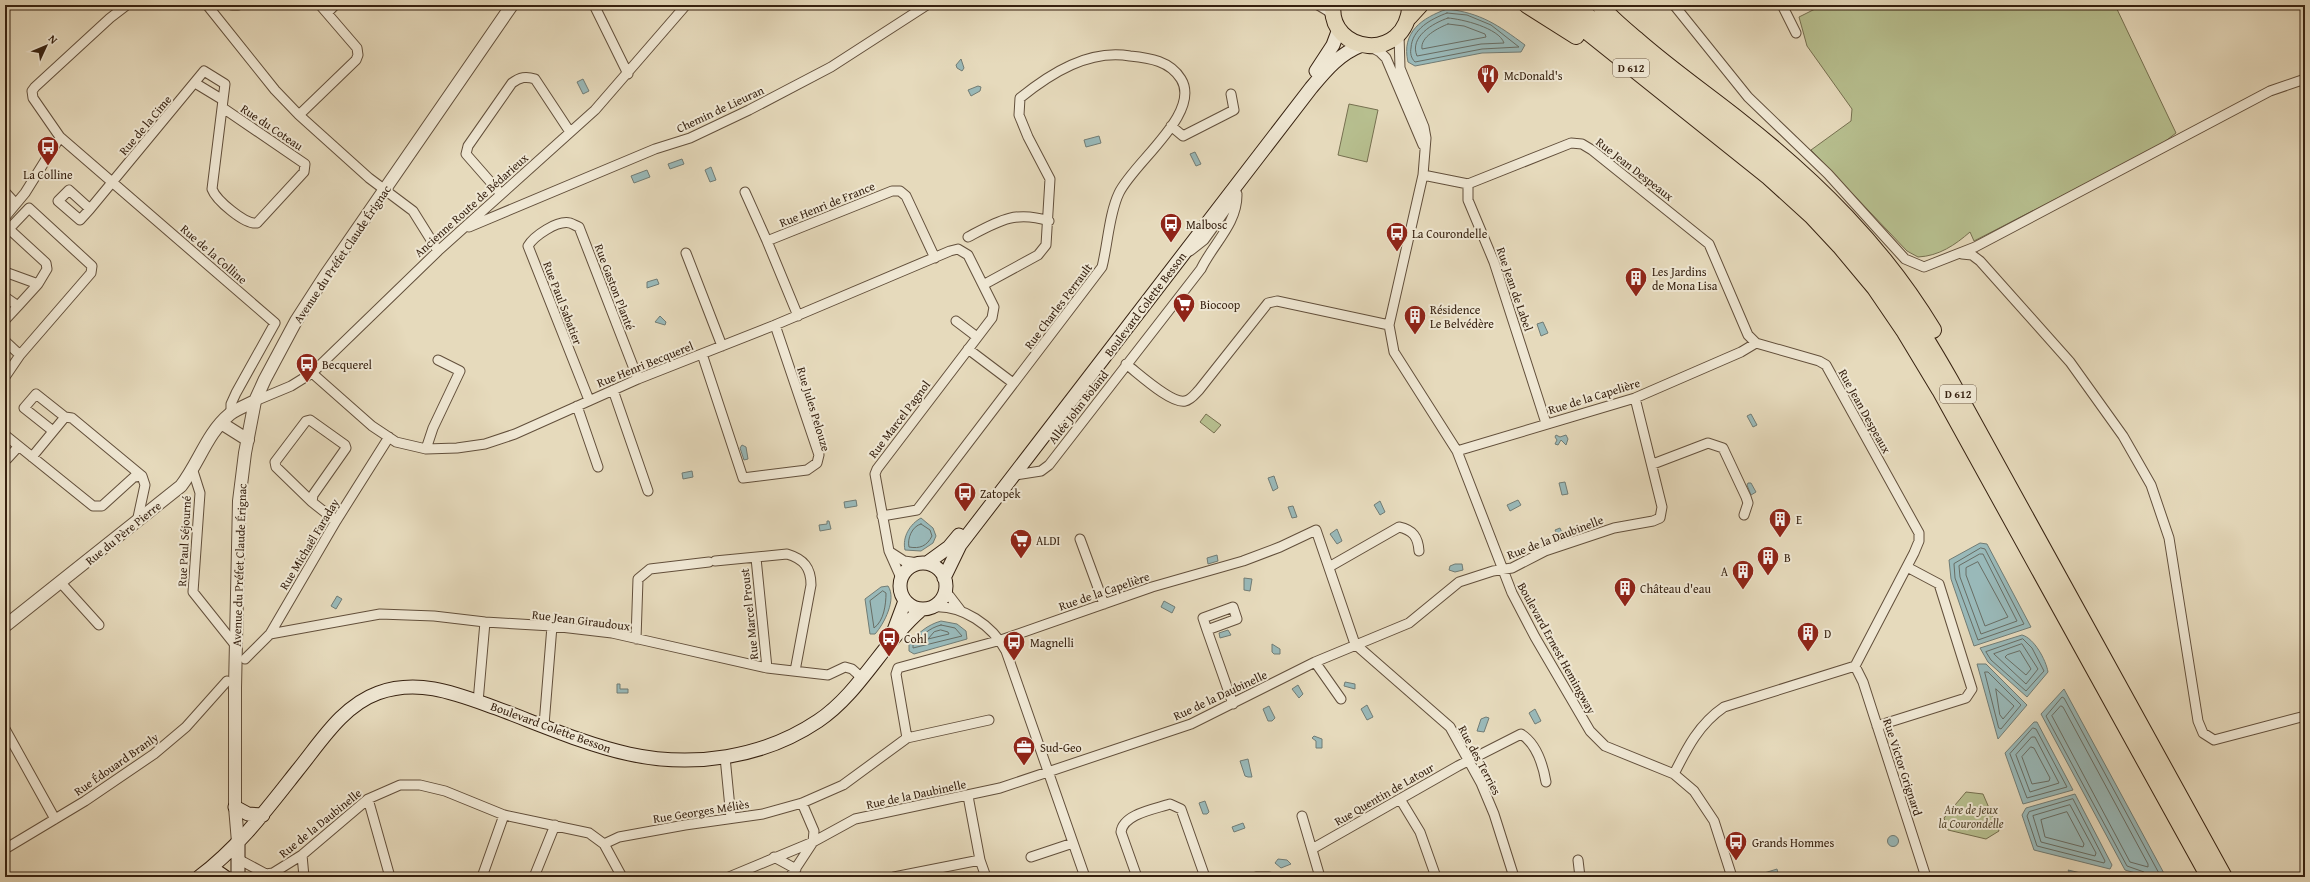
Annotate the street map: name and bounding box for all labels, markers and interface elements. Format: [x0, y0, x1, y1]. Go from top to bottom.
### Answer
north arrow [26, 26, 66, 66]
text: N [45, 31, 62, 48]
road number: D 612 [1613, 59, 1649, 77]
restaurant icon: McDonald's [1475, 62, 1501, 95]
place label: McDonald's [1504, 67, 1563, 84]
street label: Chemin de Lieuran [673, 81, 767, 137]
street label: Rue de la Cime [115, 91, 175, 159]
street label: Rue du Coteau [237, 100, 307, 154]
street label: Rue Jean Despeaux [1593, 133, 1678, 205]
bus stop icon: La Colline [35, 134, 61, 167]
street label: Ancienne Route de Bédarieux [410, 149, 532, 261]
place label: La Colline [23, 166, 73, 183]
street label: Rue Henri de France [777, 177, 878, 231]
street label: Avenue du Préfet Claude Érignac [289, 181, 395, 326]
bus stop icon: Malbosc [1158, 211, 1184, 244]
place label: Malbosc [1186, 216, 1228, 233]
street label: Rue de la Colline [177, 220, 251, 288]
bus stop icon: La Courondelle [1384, 220, 1410, 253]
place label: La Courondelle [1412, 225, 1488, 242]
street label: Rue Gaston Planté [591, 241, 639, 333]
street label: Rue Jean de Label [1493, 245, 1537, 334]
street label: Boulevard Colette Besson [1100, 248, 1190, 360]
street label: Rue Paul Sabatier [539, 259, 587, 347]
street label: Rue Charles Perrault [1020, 259, 1096, 352]
place label: Les Jardins de Mona Lisa [1652, 263, 1718, 294]
building icon: Les Jardins de Mona Lisa [1623, 265, 1649, 298]
supermarket icon: Biocoop [1171, 291, 1197, 324]
place label: Biocoop [1200, 296, 1241, 313]
place label: Résidence Le Belvédère [1430, 301, 1494, 332]
building icon: Résidence Le Belvédère [1402, 303, 1428, 336]
street label: Rue Henri Becquerel [594, 337, 696, 391]
bus stop icon: Becquerel [294, 351, 320, 384]
place label: Becquerel [322, 356, 373, 373]
street label: Rue Jules Pelouze [793, 365, 835, 454]
street label: Allée John Boland [1044, 366, 1112, 447]
street label: Rue Jean Despeaux [1835, 366, 1896, 457]
street label: Rue de la Capelière [1546, 374, 1642, 418]
street label: Rue Marcel Pagnol [864, 376, 934, 461]
road number: D 612 [1940, 385, 1976, 403]
bus stop icon: Zatopek [952, 480, 978, 513]
street label: Avenue du Préfet Claude Érignac [228, 482, 250, 647]
place label: Zatopek [980, 485, 1022, 502]
street label: Rue Paul Séjourné [173, 495, 195, 587]
street label: Rue Michaël Faraday [275, 495, 343, 593]
street label: Rue du Père Pierre [81, 497, 165, 569]
building icon: E [1767, 506, 1793, 539]
street label: Rue de la Daubinelle [1504, 511, 1606, 563]
place label: E [1796, 511, 1802, 528]
supermarket icon: ALDI [1008, 527, 1034, 560]
place label: ALDI [1036, 532, 1060, 549]
building icon: B [1755, 544, 1781, 577]
place label: B [1784, 549, 1791, 566]
building icon: A [1730, 558, 1756, 591]
place label: A [1721, 563, 1729, 580]
street label: Rue Marcel Proust [736, 567, 762, 661]
street label: Rue de la Capelière [1056, 567, 1152, 615]
building icon: Château d'eau [1612, 575, 1638, 608]
street label: Boulevard Ernest Hemingway [1514, 579, 1600, 717]
place label: Château d'eau [1640, 580, 1711, 597]
street label: Rue Jean Giraudoux [531, 606, 632, 635]
building icon: D [1795, 620, 1821, 653]
bus stop icon: Cohl [876, 625, 902, 658]
place label: D [1824, 625, 1831, 642]
bus stop icon: Magnelli [1001, 629, 1027, 662]
place label: Cohl [904, 630, 927, 647]
place label: Magnelli [1030, 634, 1075, 651]
street label: Rue de la Daubinelle [1170, 666, 1270, 724]
street label: Boulevard Colette Besson [488, 697, 614, 757]
street label: Rue Victor Grignard [1879, 716, 1927, 818]
street label: Rue des Terries [1454, 722, 1506, 798]
street label: Rue Édouard Branly [70, 728, 162, 800]
office icon: Sud-Geo [1011, 734, 1037, 767]
place label: Sud-Geo [1040, 739, 1082, 756]
street label: Rue Quentin de Latour [1331, 758, 1437, 830]
street label: Rue de la Daubinelle [864, 775, 968, 813]
street label: Rue de la Daubinelle [275, 784, 365, 862]
street label: Rue Georges Méliès [652, 795, 750, 827]
park label: Aire de jeux la Courondelle [1939, 801, 2004, 832]
bus stop icon: Grands Hommes [1723, 829, 1749, 862]
place label: Grands Hommes [1752, 834, 1834, 851]

